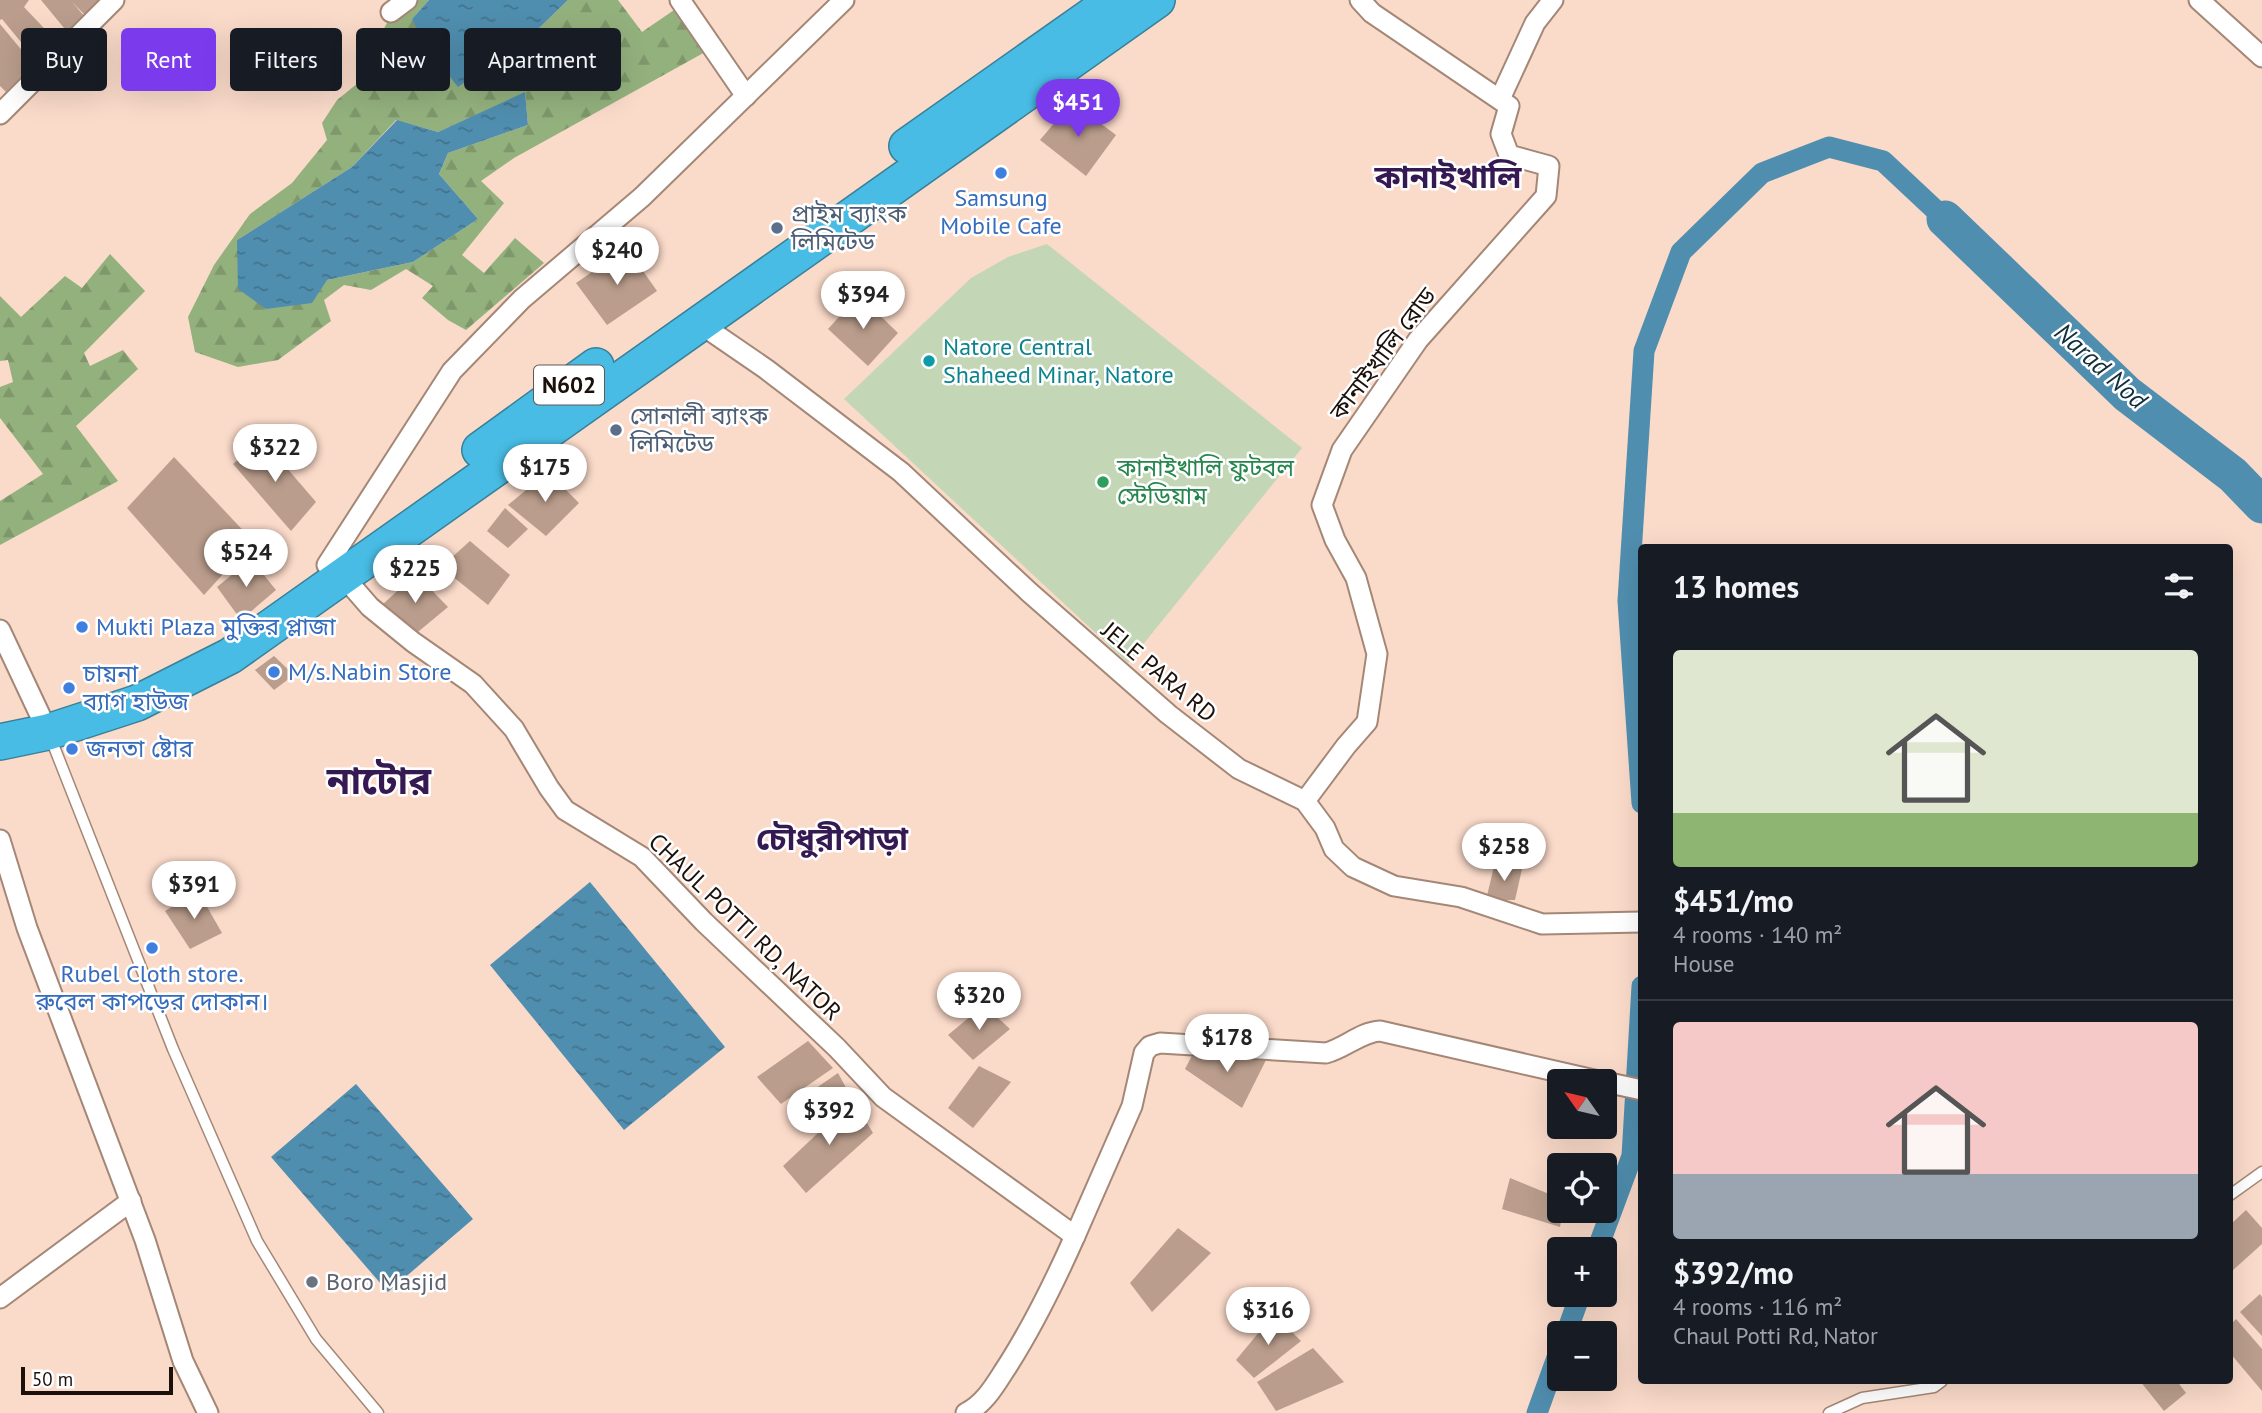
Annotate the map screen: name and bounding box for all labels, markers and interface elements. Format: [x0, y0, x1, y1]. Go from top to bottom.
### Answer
chip: Buy [21, 28, 107, 91]
chip: Rent [121, 28, 216, 91]
chip: Filters [230, 28, 342, 91]
chip: New [356, 28, 450, 91]
chip: Apartment [464, 28, 621, 91]
pin: $451 [1037, 80, 1119, 139]
text: $451 [1052, 87, 1104, 116]
district label: কানাইখালি [1374, 155, 1522, 197]
marker: Samsung Mobile Cafe [993, 165, 1009, 181]
place label: Samsung Mobile Cafe [940, 182, 1062, 241]
place label: প্রাইম ব্যাংক লিমিটেড [790, 198, 907, 257]
marker: প্রাইম ব্যাংক লিমিটেড [769, 220, 785, 236]
pin: $240 [576, 228, 658, 287]
text: $240 [591, 235, 643, 264]
pin: $394 [822, 272, 904, 331]
text: $394 [837, 279, 889, 308]
street label: কানাইখালি রোড [1322, 280, 1443, 427]
water label: Narad Nod [2048, 315, 2155, 416]
place label: Natore Central Shaheed Minar, Natore [943, 331, 1174, 390]
marker: Natore Central Shaheed Minar, Natore [921, 353, 937, 369]
road number: N602 [534, 366, 604, 404]
place label: সোনালী ব্যাংক লিমিটেড [629, 400, 769, 459]
marker: সোনালী ব্যাংক লিমিটেড [608, 422, 624, 438]
pin: $322 [234, 424, 316, 484]
text: $322 [249, 432, 301, 461]
pin: $175 [504, 444, 586, 504]
text: $175 [519, 452, 571, 481]
place label: কানাইখালি ফুটবল স্টেডিয়াম [1116, 452, 1294, 511]
marker: কানাইখালি ফুটবল স্টেডিয়াম [1095, 474, 1111, 490]
pin: $524 [205, 530, 287, 589]
text: $524 [220, 537, 272, 566]
pin: $225 [374, 546, 456, 605]
text: $225 [389, 553, 441, 582]
text: 13 homes [1673, 567, 1799, 606]
icon: filters [2160, 567, 2198, 605]
place label: Mukti Plaza মুক্তির প্লাজা [96, 611, 336, 642]
street label: JELE PARA RD [1095, 614, 1223, 729]
marker: Mukti Plaza মুক্তির প্লাজা [74, 619, 90, 635]
place label: M/s.Nabin Store [288, 656, 452, 687]
place label: চায়না ব্যাগ হাউজ [82, 658, 189, 717]
marker: M/s.Nabin Store [266, 664, 282, 680]
marker: চায়না ব্যাগ হাউজ [61, 680, 77, 696]
icon: home [1873, 695, 1999, 821]
place label: জনতা ষ্টোর [85, 733, 194, 764]
marker: জনতা ষ্টোর [64, 741, 80, 757]
district label: নাটোর [326, 755, 432, 804]
district label: চৌধুরীপাড়া [756, 817, 909, 859]
pin: $258 [1463, 824, 1545, 883]
street label: CHAUL POTTI RD, NATOR [642, 826, 848, 1027]
text: $258 [1478, 831, 1530, 860]
pin: $391 [153, 862, 235, 921]
text: $391 [168, 869, 220, 898]
text: $451/mo [1673, 881, 1794, 920]
text: 4 rooms · 140 m² [1673, 920, 1842, 949]
marker: Rubel Cloth store. রুবেল কাপড়ের দোকান। [144, 940, 160, 956]
text: House [1673, 949, 1735, 978]
place label: Rubel Cloth store. রুবেল কাপড়ের দোকান। [35, 958, 268, 1017]
pin: $320 [938, 972, 1020, 1032]
text: $320 [953, 980, 1005, 1009]
pin: $178 [1186, 1014, 1268, 1074]
text: $178 [1201, 1022, 1253, 1051]
icon: home [1873, 1067, 1999, 1193]
north arrow [1547, 1069, 1617, 1139]
map controls [1547, 1069, 1617, 1391]
pin: $392 [788, 1088, 870, 1147]
text: $392 [803, 1095, 855, 1124]
button: locate [1547, 1153, 1617, 1223]
button: + [1547, 1237, 1617, 1307]
text: $392/mo [1673, 1253, 1794, 1292]
place label: Boro Masjid [326, 1266, 447, 1297]
marker: Boro Masjid [304, 1274, 320, 1290]
pin: $316 [1227, 1288, 1309, 1347]
text: 4 rooms · 116 m² [1673, 1292, 1842, 1321]
text: $316 [1242, 1295, 1294, 1324]
button: − [1547, 1321, 1617, 1391]
text: Chaul Potti Rd, Nator [1673, 1321, 1878, 1350]
scale bar [21, 1364, 173, 1396]
text: 50 m [32, 1367, 73, 1391]

